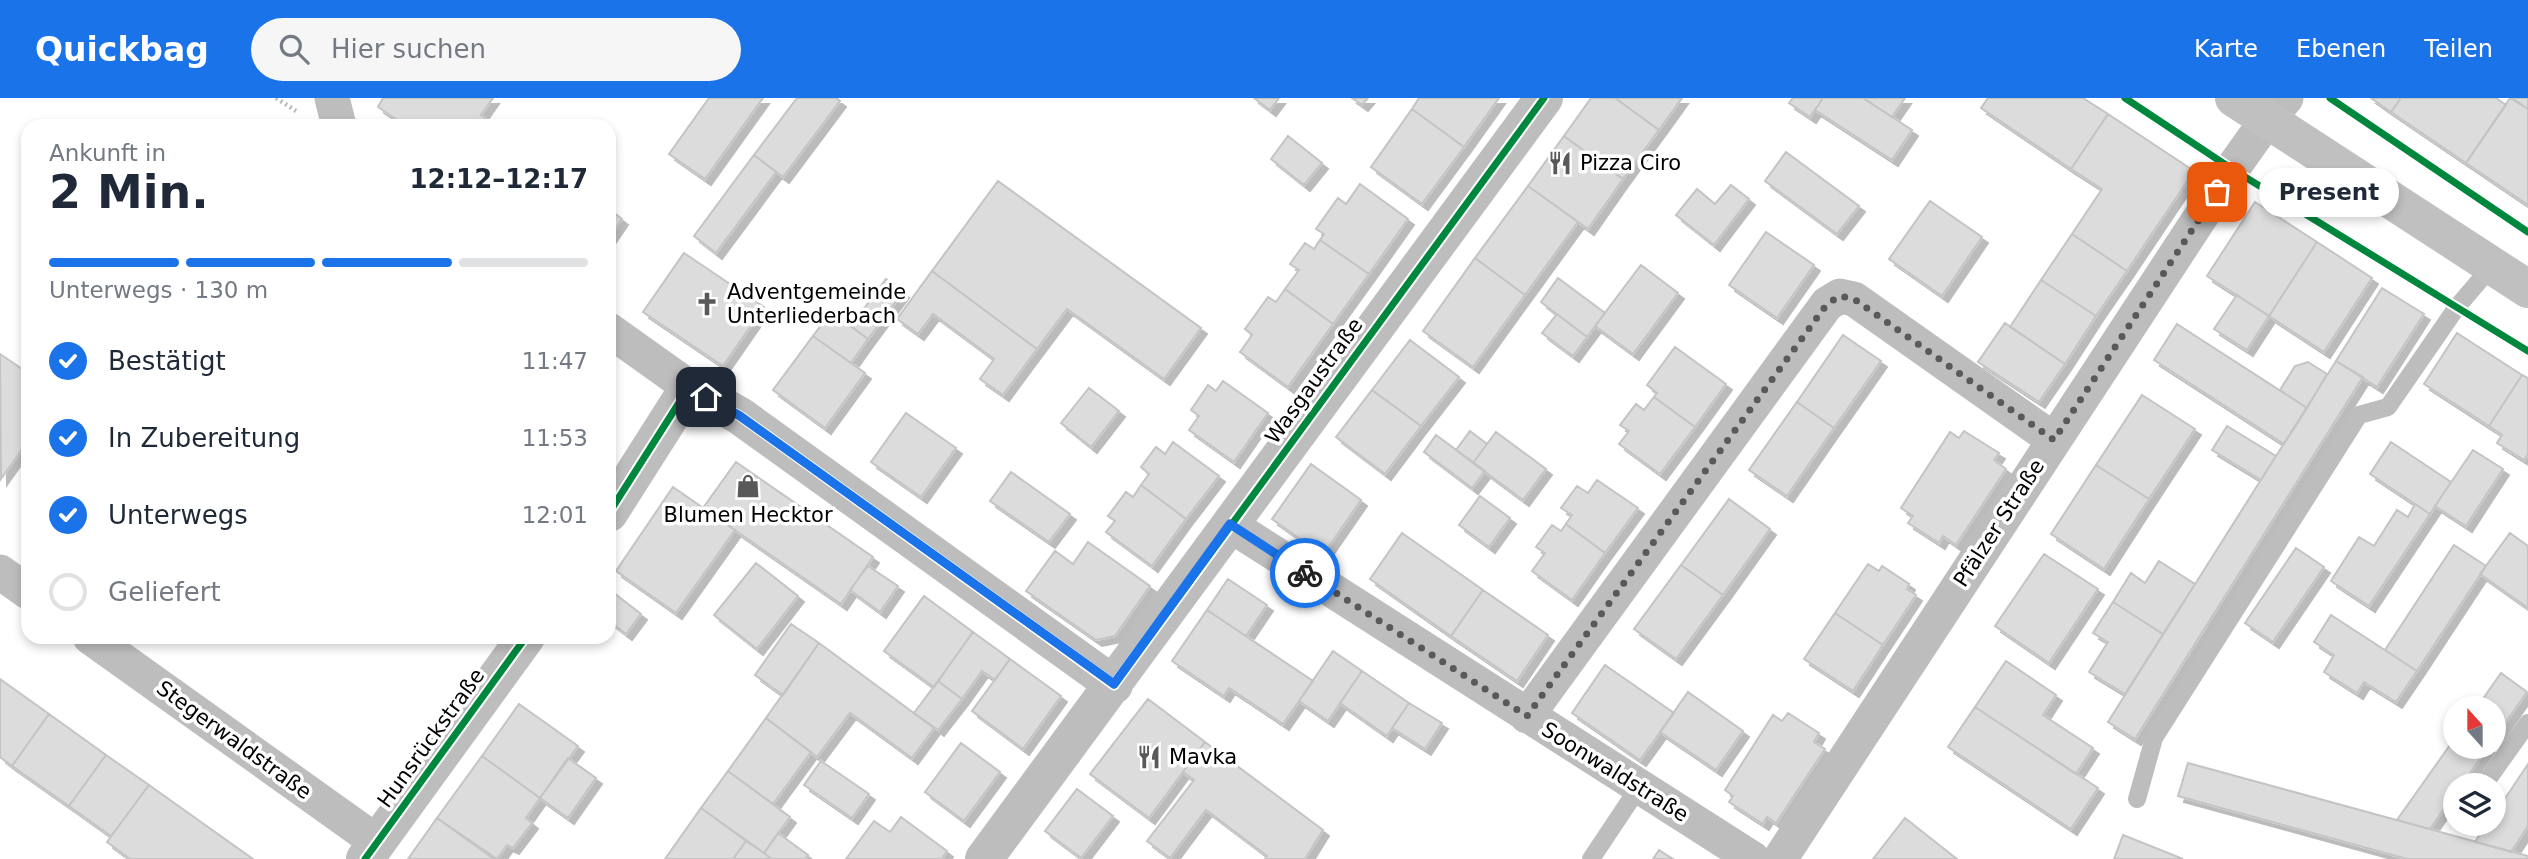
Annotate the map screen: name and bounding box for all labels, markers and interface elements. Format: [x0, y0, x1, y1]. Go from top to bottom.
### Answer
search box [251, 18, 741, 81]
text: Quickbag [35, 30, 209, 69]
icon: search [275, 30, 313, 68]
text: Hier suchen [331, 34, 486, 64]
text: Karte [2194, 35, 2258, 63]
text: Ebenen [2296, 35, 2386, 63]
text: Teilen [2424, 35, 2493, 63]
text: Ankunft in [49, 140, 166, 166]
restaurant icon: Pizza Ciro [1546, 149, 1574, 177]
place label: Pizza Ciro [1580, 151, 1681, 175]
pin [2187, 162, 2247, 222]
text: 12:12–12:17 [409, 164, 588, 194]
text: 2 Min. [49, 165, 209, 219]
callout: Present [2259, 168, 2399, 217]
icon: bag [2198, 173, 2236, 211]
text: Present [2279, 179, 2379, 205]
text: Unterwegs · 130 m [49, 277, 268, 303]
place label: Adventgemeinde Unterliederbach [727, 280, 906, 328]
church icon: Adventgemeinde Unterliederbach [693, 290, 721, 318]
street label: Wasgaustraße [1260, 313, 1368, 449]
icon: check [49, 342, 87, 380]
text: Bestätigt [108, 346, 226, 376]
text: 11:47 [522, 348, 588, 374]
pin [676, 367, 736, 427]
icon: home [687, 378, 725, 416]
icon: check [49, 419, 87, 457]
text: In Zubereitung [108, 423, 300, 453]
text: 11:53 [522, 425, 588, 451]
street label: Pfälzer Straße [1949, 455, 2049, 591]
shop icon: Blumen Hecktor [734, 472, 762, 500]
icon: check [49, 496, 87, 534]
text: Unterwegs [108, 500, 248, 530]
text: 12:01 [522, 502, 588, 528]
place label: Blumen Hecktor [663, 503, 833, 527]
courier [1270, 538, 1340, 608]
icon: bike [1286, 554, 1324, 592]
text: Geliefert [108, 577, 221, 607]
street label: Hunsrückstraße [373, 664, 489, 812]
street label: Stegerwaldstraße [152, 676, 316, 804]
north arrow [2443, 696, 2506, 760]
map controls [2443, 696, 2506, 836]
street label: Soonwaldstraße [1537, 717, 1693, 827]
restaurant icon: Mavka [1135, 743, 1163, 771]
place label: Mavka [1169, 745, 1237, 769]
button: layers [2443, 773, 2506, 836]

